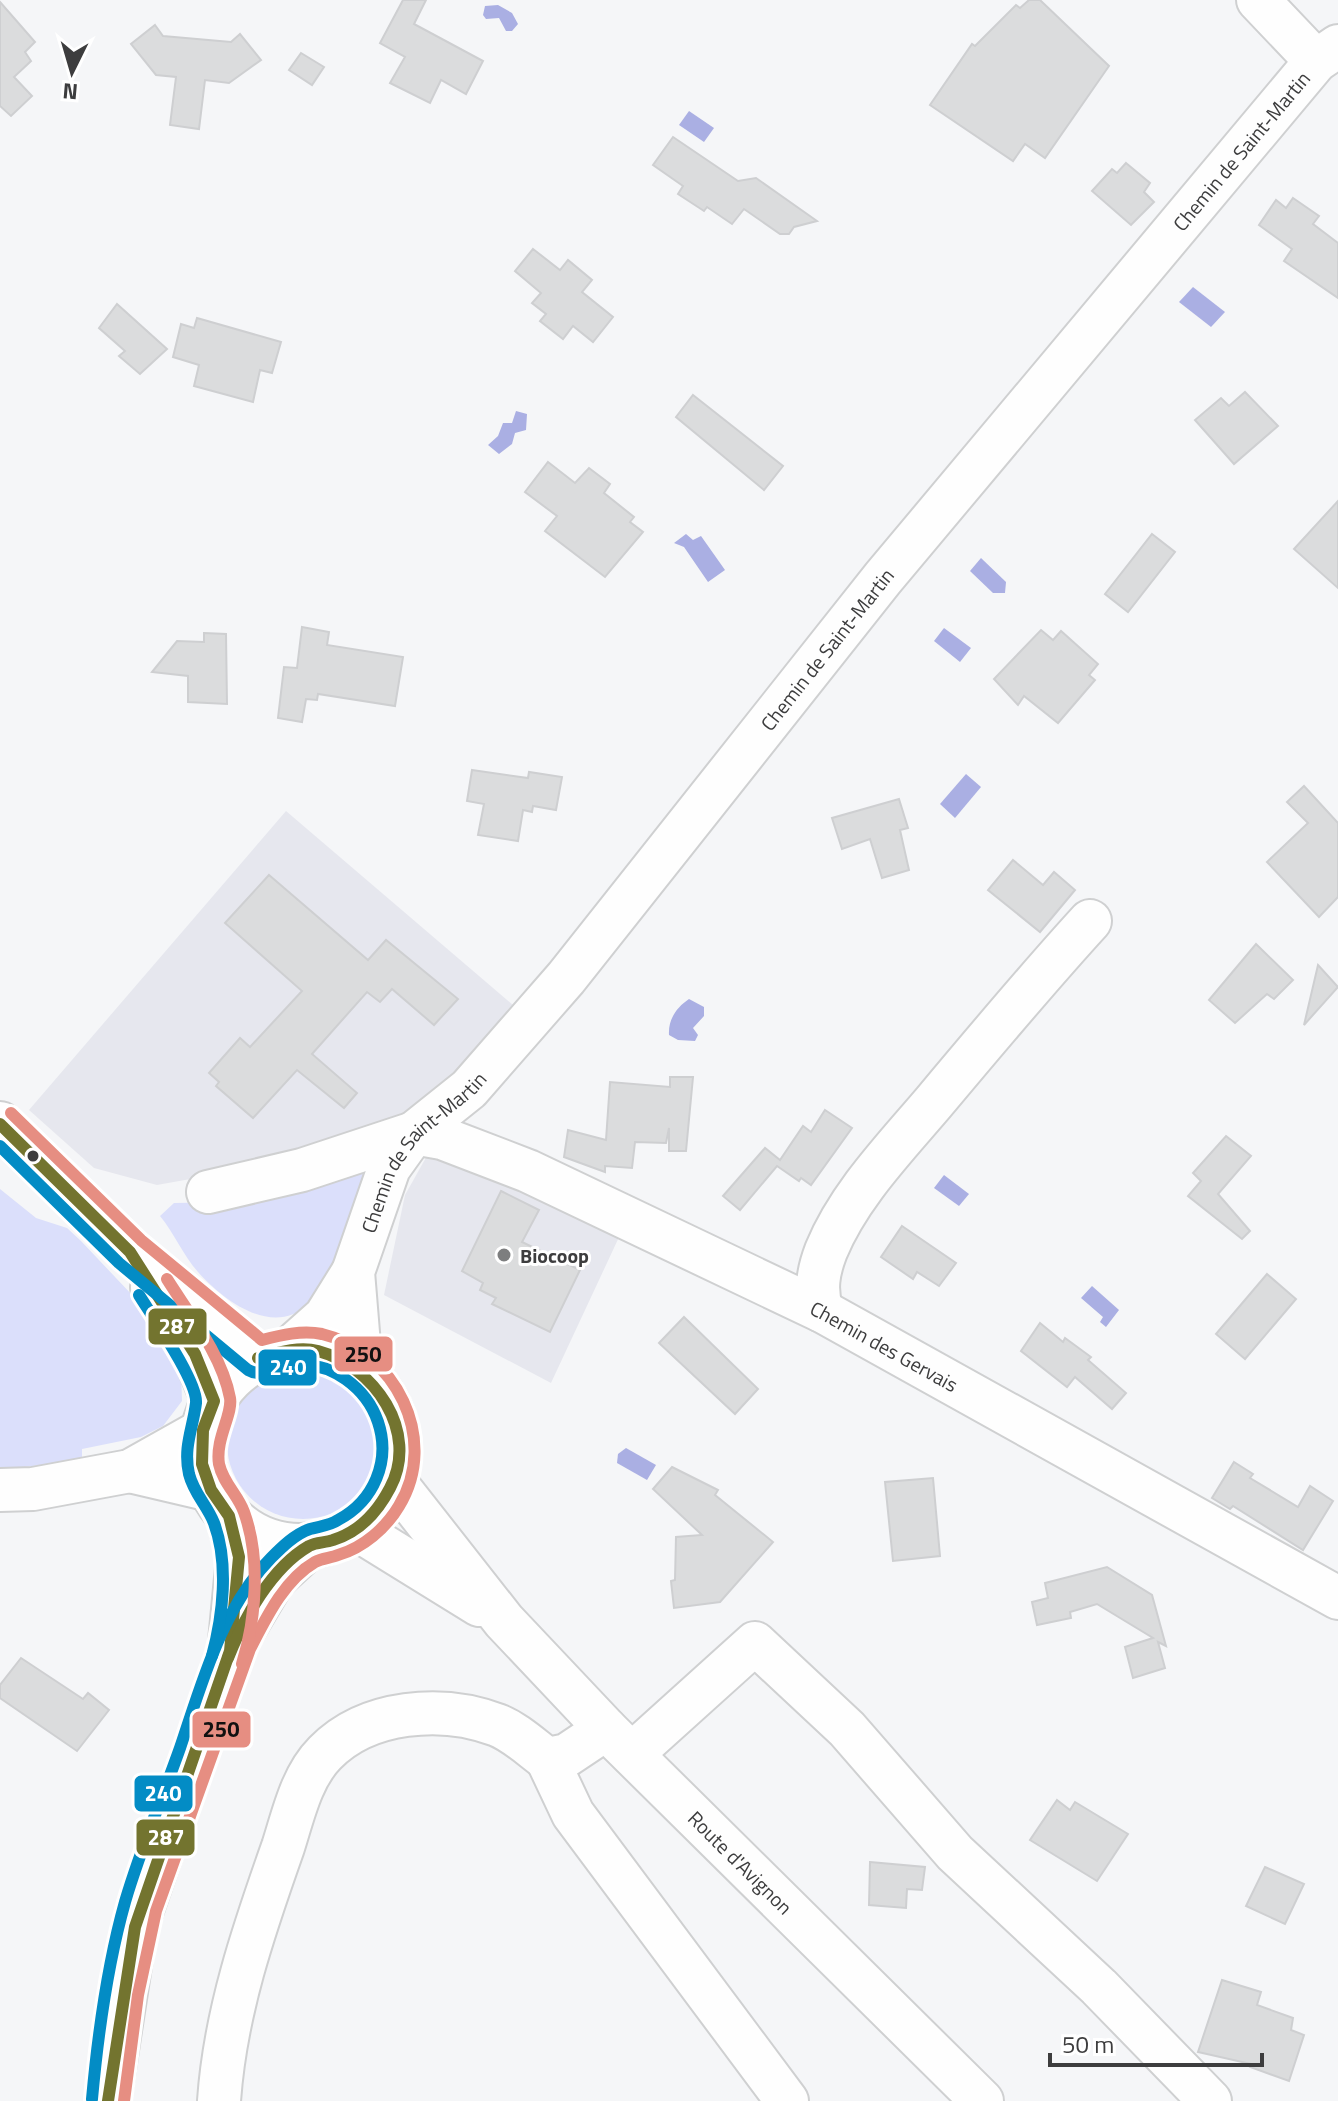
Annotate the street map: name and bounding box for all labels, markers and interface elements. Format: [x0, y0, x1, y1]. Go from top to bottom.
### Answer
north arrow [32, 32, 112, 112]
street label: Chemin de Saint-Martin [1165, 64, 1317, 237]
text: N [61, 74, 79, 110]
street label: Chemin de Saint-Martin [752, 561, 901, 737]
street label: Chemin de Saint-Martin [352, 1064, 493, 1237]
unlabelled marker [25, 1148, 41, 1164]
place label: Biocoop [520, 1240, 589, 1271]
marker: Biocoop [495, 1246, 513, 1264]
street label: Chemin des Gervais [805, 1292, 964, 1399]
line badge: 287 [147, 1307, 208, 1346]
text: 287 [159, 1309, 195, 1343]
line badge: 250 [333, 1335, 394, 1373]
text: 250 [345, 1337, 381, 1371]
line badge: 240 [257, 1348, 318, 1387]
text: 240 [270, 1350, 306, 1384]
line badge: 250 [191, 1710, 252, 1749]
text: 250 [203, 1712, 239, 1746]
line badge: 240 [133, 1774, 194, 1813]
text: 240 [145, 1776, 181, 1810]
street label: Route d'Avignon [681, 1803, 800, 1921]
line badge: 287 [135, 1818, 196, 1857]
text: 287 [148, 1820, 184, 1854]
scale bar [1050, 2017, 1262, 2067]
text: 50 m [1062, 2026, 1114, 2062]

